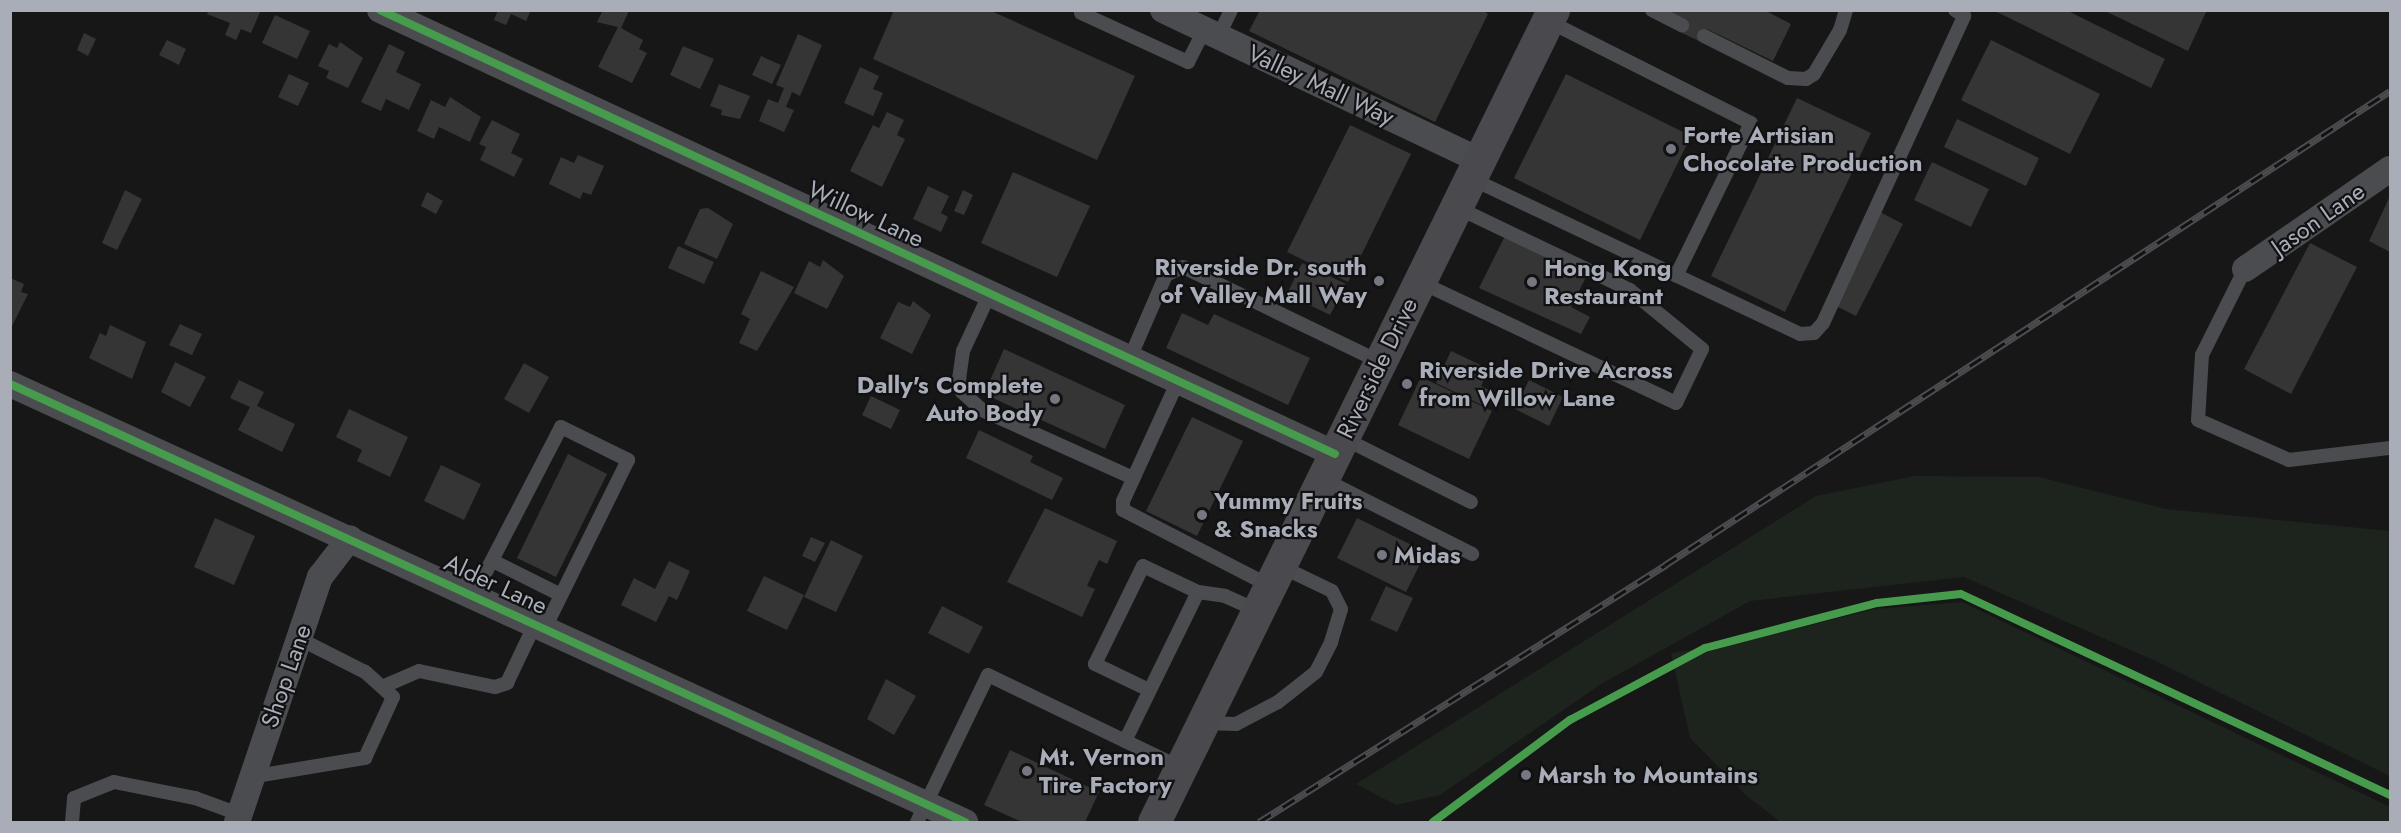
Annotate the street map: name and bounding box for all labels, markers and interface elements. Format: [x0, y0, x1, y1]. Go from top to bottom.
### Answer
street label: Valley Mall Way [1243, 38, 1399, 132]
place label: Forte Artisian Chocolate Production [1683, 121, 1922, 177]
marker: Forte Artisian Chocolate Production [1664, 142, 1678, 156]
street label: Willow Lane [803, 175, 929, 253]
street label: Jason Lane [2266, 176, 2370, 262]
place label: Riverside Dr. south of Valley Mall Way [1154, 253, 1367, 309]
place label: Hong Kong Restaurant [1544, 254, 1671, 310]
marker: Riverside Dr. south of Valley Mall Way [1372, 274, 1386, 288]
marker: Hong Kong Restaurant [1525, 275, 1539, 289]
street label: Riverside Drive [1331, 293, 1423, 443]
place label: Riverside Drive Across from Willow Lane [1419, 356, 1673, 412]
place label: Dally's Complete Auto Body [857, 371, 1043, 427]
marker: Riverside Drive Across from Willow Lane [1400, 377, 1414, 391]
marker: Dally's Complete Auto Body [1048, 392, 1062, 406]
place label: Yummy Fruits & Snacks [1214, 487, 1362, 543]
marker: Yummy Fruits & Snacks [1195, 508, 1209, 522]
place label: Midas [1394, 541, 1461, 569]
street label: Alder Lane [440, 548, 552, 620]
marker: Midas [1375, 548, 1389, 562]
street label: Shop Lane [255, 621, 317, 731]
place label: Mt. Vernon Tire Factory [1039, 743, 1172, 799]
place label: Marsh to Mountains [1538, 761, 1758, 789]
marker: Mt. Vernon Tire Factory [1020, 764, 1034, 778]
marker: Marsh to Mountains [1519, 768, 1533, 782]

